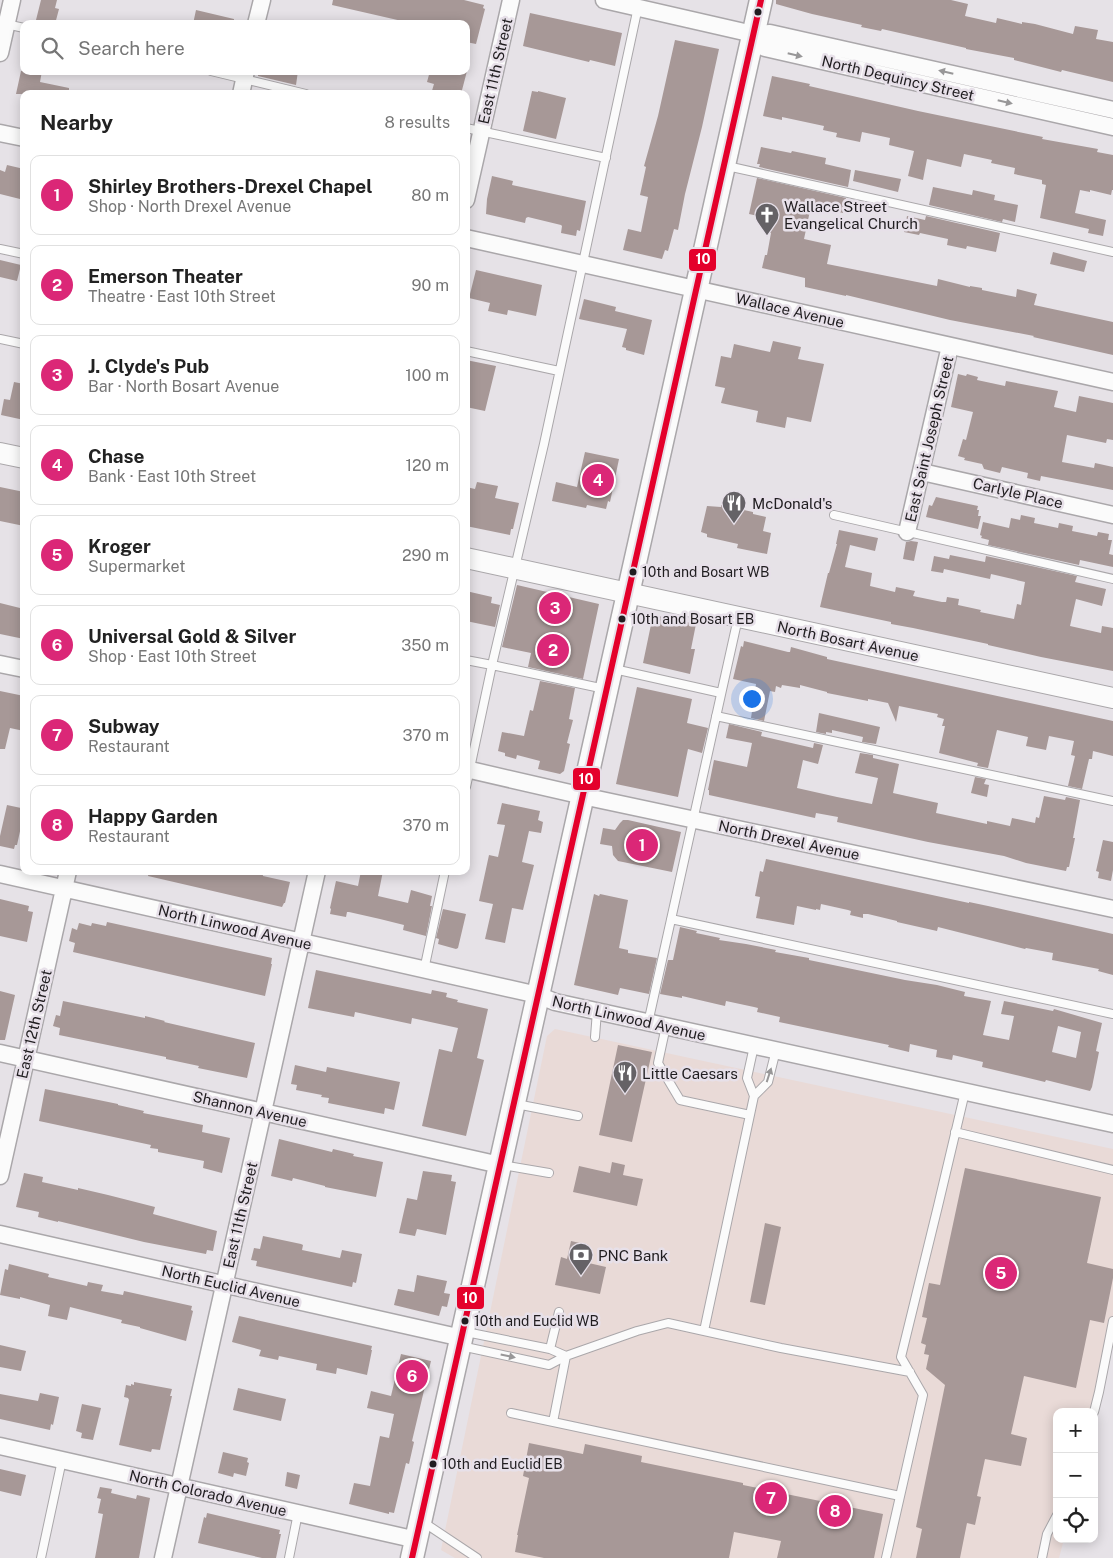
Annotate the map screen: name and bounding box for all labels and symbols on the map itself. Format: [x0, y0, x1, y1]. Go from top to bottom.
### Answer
unlabelled marker [753, 7, 763, 17]
street label: East 11th Street [475, 16, 516, 126]
one-way arrow [787, 51, 803, 59]
street label: North Dequincy Street [820, 52, 976, 104]
one-way arrow [938, 68, 953, 76]
one-way arrow [997, 98, 1012, 106]
place label: Wallace Street Evangelical Church [784, 198, 918, 232]
church icon: Wallace Street Evangelical Church [754, 202, 780, 236]
line badge: 10 [688, 248, 717, 272]
text: 10 [695, 251, 711, 267]
street label: Wallace Avenue [734, 289, 846, 331]
street label: East Saint Joseph Street [902, 354, 956, 524]
pin: 4 [582, 461, 614, 499]
street label: Carlyle Place [971, 474, 1065, 512]
restaurant icon: McDonald's [721, 490, 747, 524]
place label: McDonald's [752, 495, 832, 512]
place label: 10th and Bosart WB [642, 564, 769, 580]
marker: 10th and Bosart WB [628, 567, 638, 577]
pin: 3 [539, 589, 571, 627]
place label: 10th and Bosart EB [631, 611, 754, 627]
marker: 10th and Bosart EB [617, 614, 627, 624]
street label: North Bosart Avenue [776, 618, 920, 664]
pin: 2 [537, 631, 569, 669]
your location [739, 686, 765, 712]
line badge: 10 [572, 767, 601, 791]
text: 10 [578, 771, 594, 787]
street label: North Drexel Avenue [717, 817, 861, 863]
pin: 1 [626, 826, 658, 864]
street label: North Linwood Avenue [157, 901, 313, 953]
street label: East 12th Street [13, 968, 55, 1080]
street label: North Linwood Avenue [551, 992, 707, 1044]
restaurant icon: Little Caesars [612, 1060, 638, 1094]
place label: Little Caesars [642, 1065, 738, 1082]
one-way arrow [766, 1068, 773, 1083]
street label: Shannon Avenue [191, 1088, 309, 1130]
street label: East 11th Street [220, 1160, 261, 1270]
bank icon: PNC Bank [568, 1242, 594, 1276]
place label: PNC Bank [598, 1247, 668, 1264]
pin: 5 [985, 1254, 1017, 1292]
street label: North Euclid Avenue [160, 1262, 302, 1310]
line badge: 10 [456, 1286, 485, 1310]
text: 10 [462, 1290, 478, 1306]
place label: 10th and Euclid WB [474, 1313, 599, 1329]
marker: 10th and Euclid WB [460, 1316, 470, 1326]
one-way arrow [500, 1352, 515, 1360]
pin: 6 [396, 1357, 428, 1395]
place label: 10th and Euclid EB [442, 1456, 563, 1472]
marker: 10th and Euclid EB [428, 1459, 438, 1469]
street label: North Colorado Avenue [128, 1467, 288, 1519]
pin: 7 [755, 1479, 787, 1517]
pin: 8 [819, 1492, 851, 1530]

